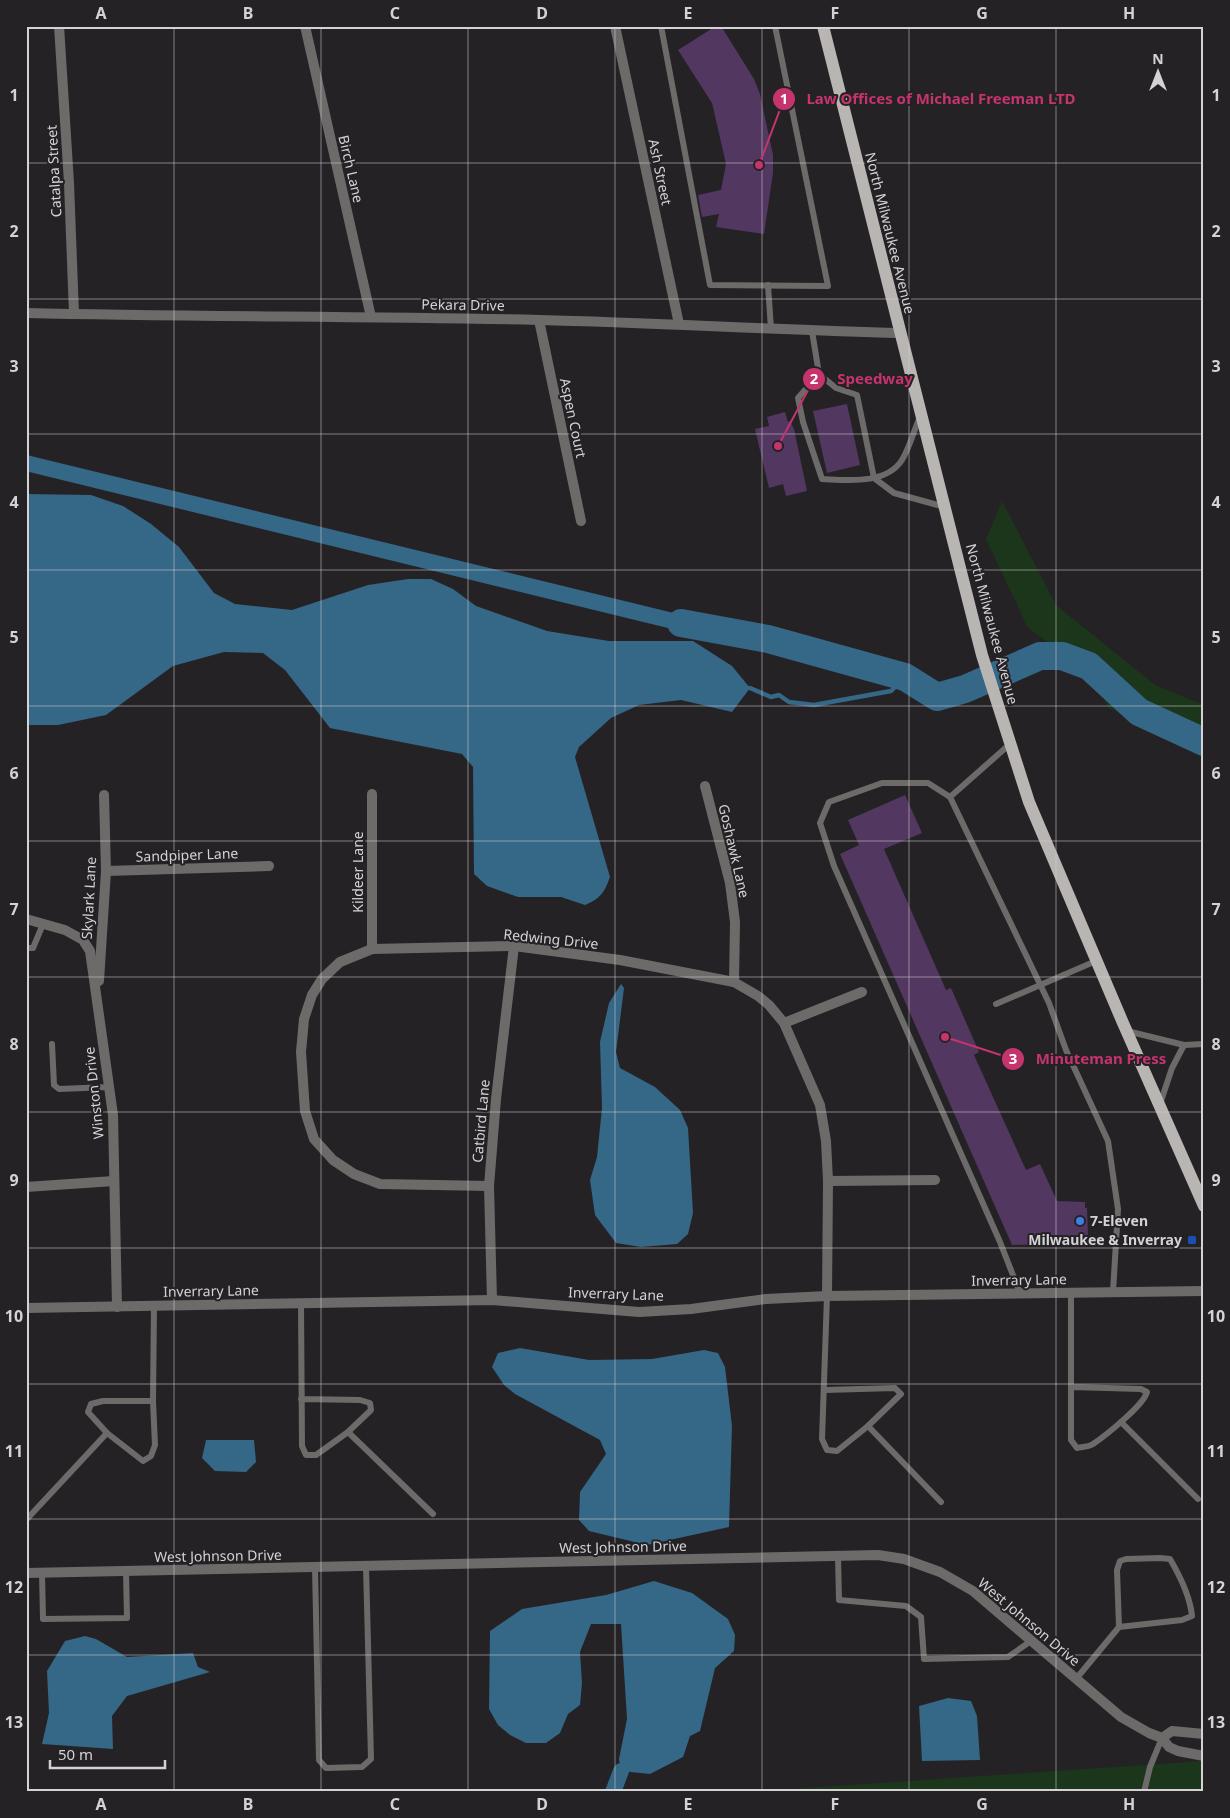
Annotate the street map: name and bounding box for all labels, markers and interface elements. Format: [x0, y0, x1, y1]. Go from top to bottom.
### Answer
text: A [95, 2, 107, 24]
text: B [243, 2, 253, 24]
text: C [390, 2, 400, 24]
text: D [536, 2, 548, 24]
text: E [684, 2, 693, 24]
text: F [831, 2, 839, 24]
text: G [976, 2, 988, 24]
text: H [1123, 2, 1135, 24]
north arrow [1132, 48, 1182, 98]
text: N [1152, 49, 1164, 68]
text: 1 [9, 84, 19, 106]
callout: Law Offices of Michael Freeman LTD [772, 84, 1086, 114]
text: 1 [1211, 84, 1221, 106]
text: 1 [780, 88, 788, 108]
text: Law Offices of Michael Freeman LTD [806, 88, 1076, 108]
street label: Catalpa Street [42, 124, 65, 218]
street label: Birch Lane [334, 133, 369, 205]
street label: Ash Street [644, 137, 677, 207]
street label: North Milwaukee Avenue [861, 150, 920, 316]
text: 2 [9, 220, 19, 242]
text: 2 [1211, 220, 1221, 242]
street label: Pekara Drive [421, 294, 505, 315]
text: 3 [9, 355, 19, 377]
text: 3 [1211, 355, 1221, 377]
callout: Speedway [802, 364, 922, 394]
text: 2 [810, 368, 819, 388]
text: Speedway [837, 368, 913, 388]
street label: Aspen Court [556, 376, 591, 460]
text: 4 [9, 491, 19, 513]
text: 4 [1211, 491, 1221, 513]
street label: North Milwaukee Avenue [962, 541, 1023, 706]
text: 5 [9, 626, 19, 648]
text: 5 [1211, 626, 1221, 648]
text: 6 [9, 762, 19, 784]
text: 6 [1211, 762, 1221, 784]
street label: Goshawk Lane [714, 802, 755, 900]
street label: Kildeer Lane [348, 831, 367, 913]
street label: Sandpiper Lane [135, 843, 239, 866]
street label: Skylark Lane [77, 856, 100, 940]
text: 7 [9, 898, 19, 920]
text: 7 [1211, 898, 1221, 920]
street label: Redwing Drive [503, 924, 600, 953]
text: 8 [9, 1033, 19, 1055]
text: 8 [1211, 1033, 1221, 1055]
callout: Minuteman Press [1001, 1044, 1176, 1074]
street label: Winston Drive [79, 1046, 108, 1140]
text: 3 [1009, 1048, 1017, 1068]
text: Minuteman Press [1036, 1048, 1166, 1068]
street label: Catbird Lane [467, 1078, 494, 1163]
text: 9 [9, 1169, 19, 1191]
text: 9 [1211, 1169, 1221, 1191]
place label: 7-Eleven [1090, 1211, 1148, 1230]
marker: 7-Eleven [1074, 1215, 1086, 1227]
place label: Milwaukee & Inverray [1028, 1230, 1182, 1249]
marker: Milwaukee & Inverray [1186, 1234, 1198, 1246]
street label: Inverrary Lane [971, 1269, 1067, 1290]
street label: Inverrary Lane [163, 1280, 259, 1301]
street label: Inverrary Lane [568, 1282, 664, 1305]
text: 10 [5, 1305, 23, 1327]
text: 10 [1207, 1305, 1225, 1327]
text: 11 [5, 1440, 23, 1462]
text: 11 [1207, 1440, 1225, 1462]
street label: West Johnson Drive [559, 1536, 687, 1557]
street label: West Johnson Drive [154, 1545, 282, 1566]
street label: West Johnson Drive [974, 1573, 1084, 1670]
text: 12 [5, 1576, 23, 1598]
text: 12 [1207, 1576, 1225, 1598]
text: 13 [5, 1711, 23, 1733]
text: 13 [1207, 1711, 1225, 1733]
scale bar [50, 1738, 165, 1770]
text: 50 m [58, 1744, 93, 1764]
text: A [95, 1793, 107, 1815]
text: B [243, 1793, 253, 1815]
text: C [390, 1793, 400, 1815]
text: D [536, 1793, 548, 1815]
text: E [684, 1793, 693, 1815]
text: F [831, 1793, 839, 1815]
text: G [976, 1793, 988, 1815]
text: H [1123, 1793, 1135, 1815]

